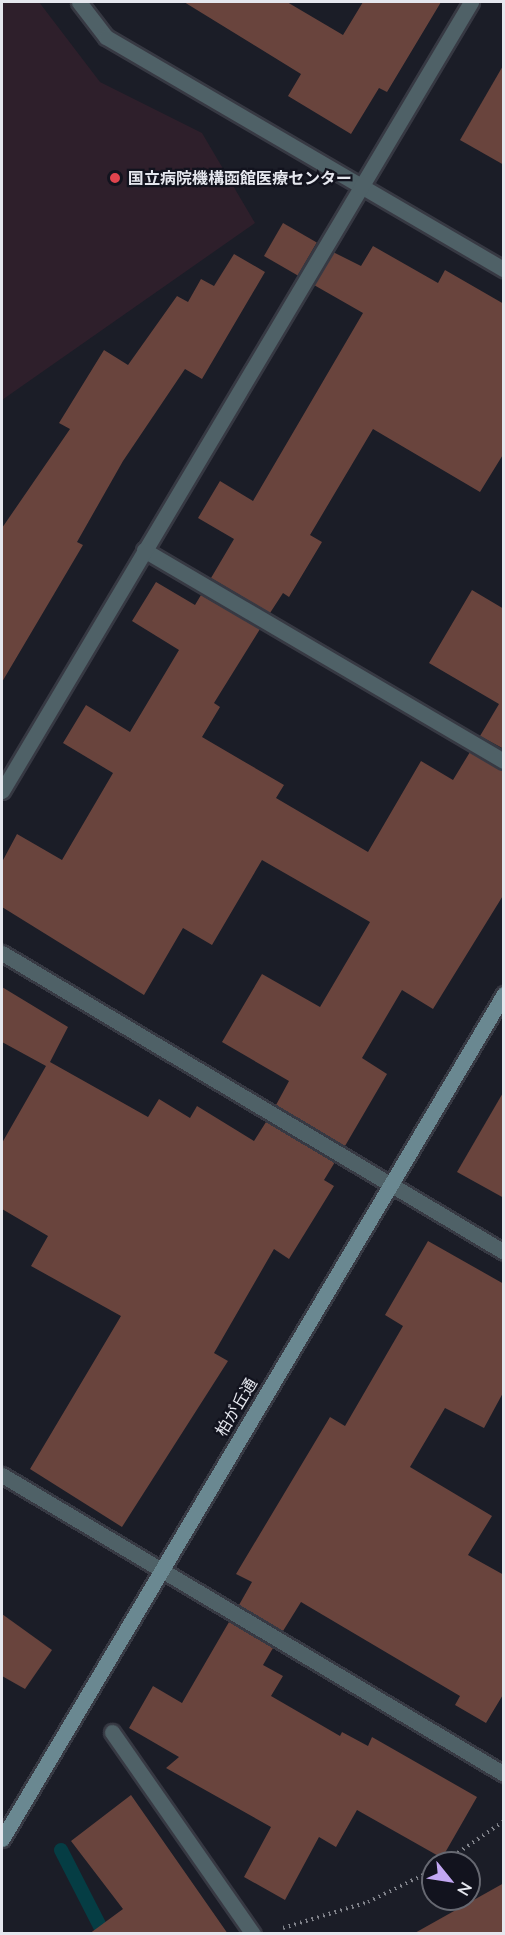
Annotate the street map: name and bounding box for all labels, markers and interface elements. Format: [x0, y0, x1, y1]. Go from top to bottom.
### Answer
place label: 国立病院機構函館医療センター [128, 168, 352, 188]
marker: 国立病院機構函館医療センター [106, 169, 124, 187]
street label: 柏が丘通 [211, 1375, 261, 1439]
north arrow [421, 1851, 481, 1911]
text: N [454, 1879, 477, 1899]

